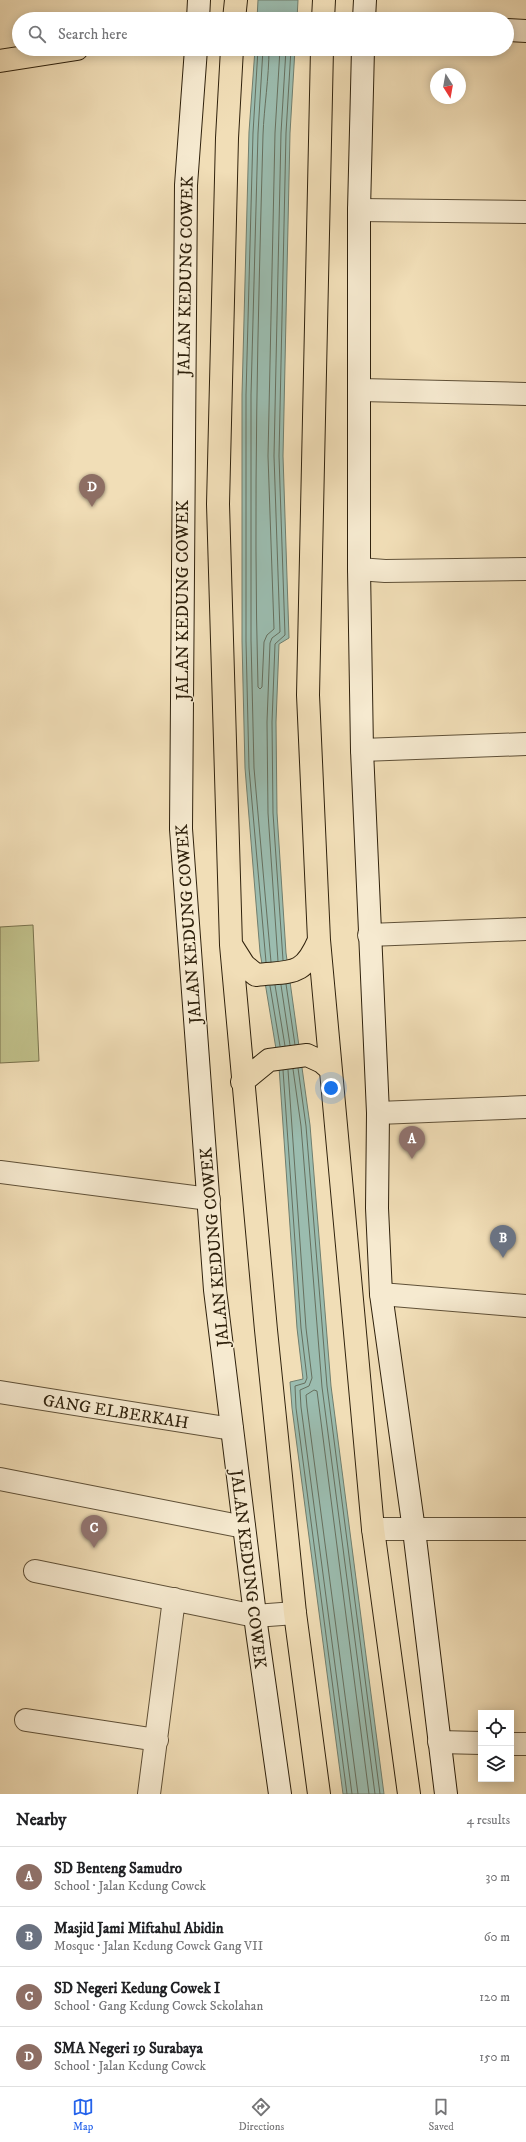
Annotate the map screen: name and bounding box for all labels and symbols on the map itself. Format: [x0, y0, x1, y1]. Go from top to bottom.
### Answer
north arrow [430, 68, 466, 104]
street label: JALAN KEDUNG COWEK [173, 176, 199, 378]
pin: D [79, 474, 105, 507]
street label: JALAN KEDUNG COWEK [172, 500, 194, 702]
street label: JALAN KEDUNG COWEK [171, 823, 207, 1026]
your location [321, 1078, 341, 1098]
pin: A [399, 1126, 425, 1159]
street label: JALAN KEDUNG COWEK [195, 1146, 235, 1349]
pin: B [490, 1225, 516, 1258]
street label: GANG ELBERKAH [41, 1390, 190, 1434]
street label: JALAN KEDUNG COWEK [225, 1467, 271, 1670]
pin: C [81, 1515, 107, 1548]

